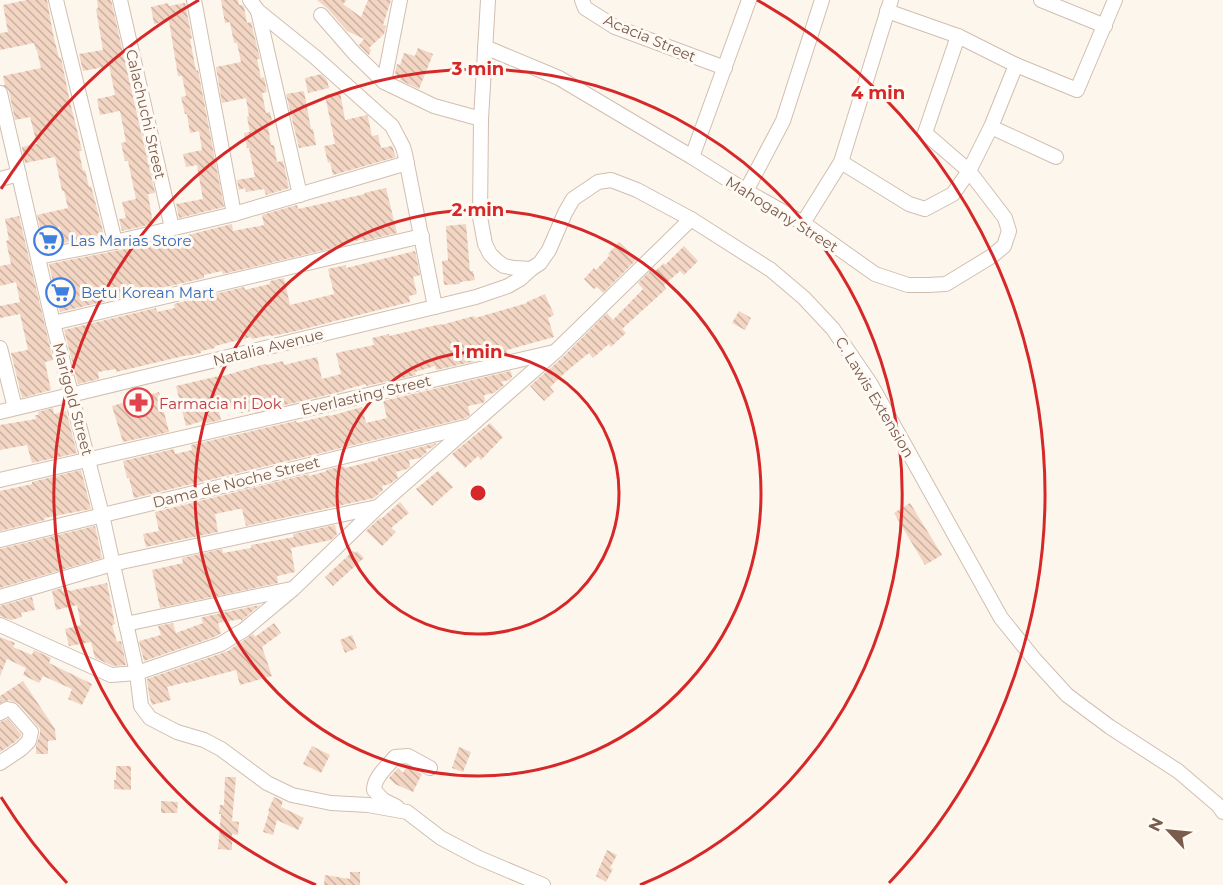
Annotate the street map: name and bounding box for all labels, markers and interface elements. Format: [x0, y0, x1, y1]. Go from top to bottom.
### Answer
street label: Acacia Street [601, 10, 699, 66]
street label: Calachuchi Street [122, 47, 170, 181]
text: 3 min [451, 58, 504, 80]
text: 4 min [851, 82, 905, 104]
street label: Mahogany Street [722, 172, 842, 256]
text: 2 min [452, 199, 504, 221]
supermarket icon: Las Marias Store [33, 224, 65, 256]
place label: Las Marias Store [70, 231, 191, 250]
supermarket icon: Betu Korean Mart [44, 276, 76, 308]
place label: Betu Korean Mart [81, 283, 214, 302]
street label: Natalia Avenue [211, 324, 325, 370]
street label: C. Lawis Extension [831, 333, 919, 461]
street label: Marigold Street [49, 340, 97, 458]
text: 1 min [454, 341, 502, 363]
street label: Everlasting Street [299, 371, 433, 419]
pharmacy icon: Farmacia ni Dok [122, 387, 154, 419]
place label: Farmacia ni Dok [159, 394, 282, 413]
street label: Dama de Noche Street [150, 452, 322, 512]
centre of rings [468, 483, 488, 503]
north arrow [1139, 801, 1199, 861]
text: N [1145, 815, 1167, 835]

